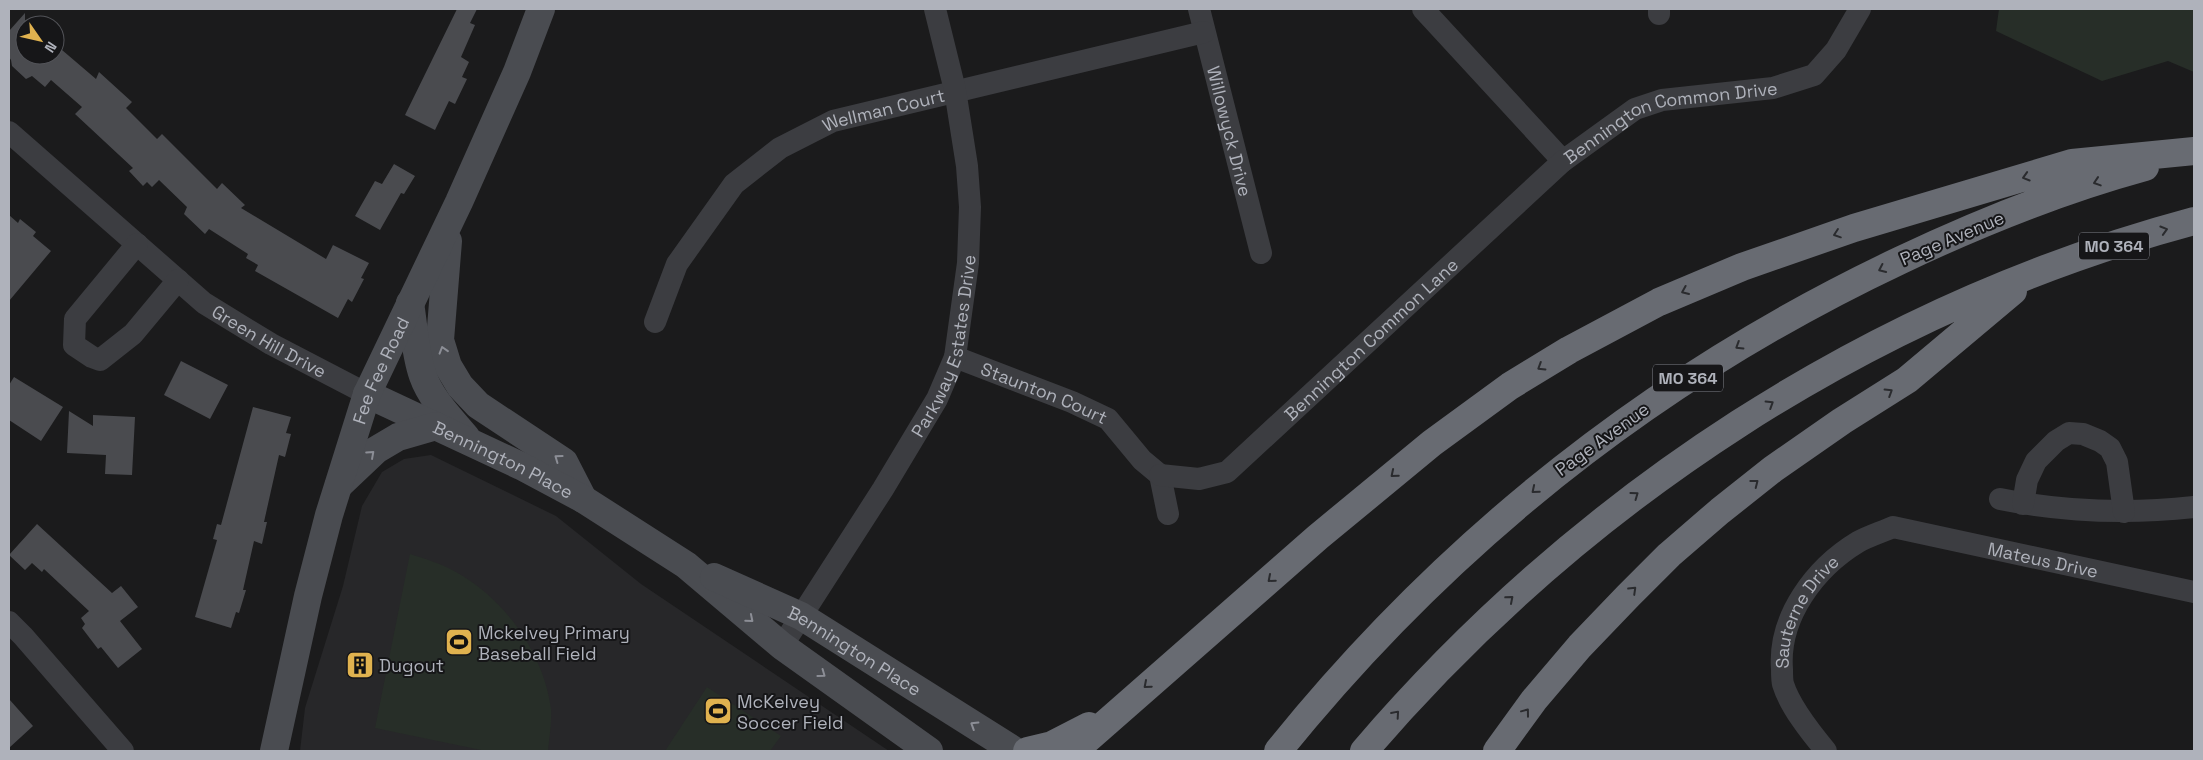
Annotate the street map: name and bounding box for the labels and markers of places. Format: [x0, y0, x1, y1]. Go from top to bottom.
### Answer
place label: Mckelvey Primary Baseball Field [478, 621, 630, 665]
sports icon: Mckelvey Primary Baseball Field [444, 627, 474, 657]
building icon: Dugout [345, 650, 375, 680]
place label: Dugout [379, 654, 444, 677]
place label: McKelvey Soccer Field [737, 690, 844, 734]
sports icon: McKelvey Soccer Field [703, 696, 733, 726]

